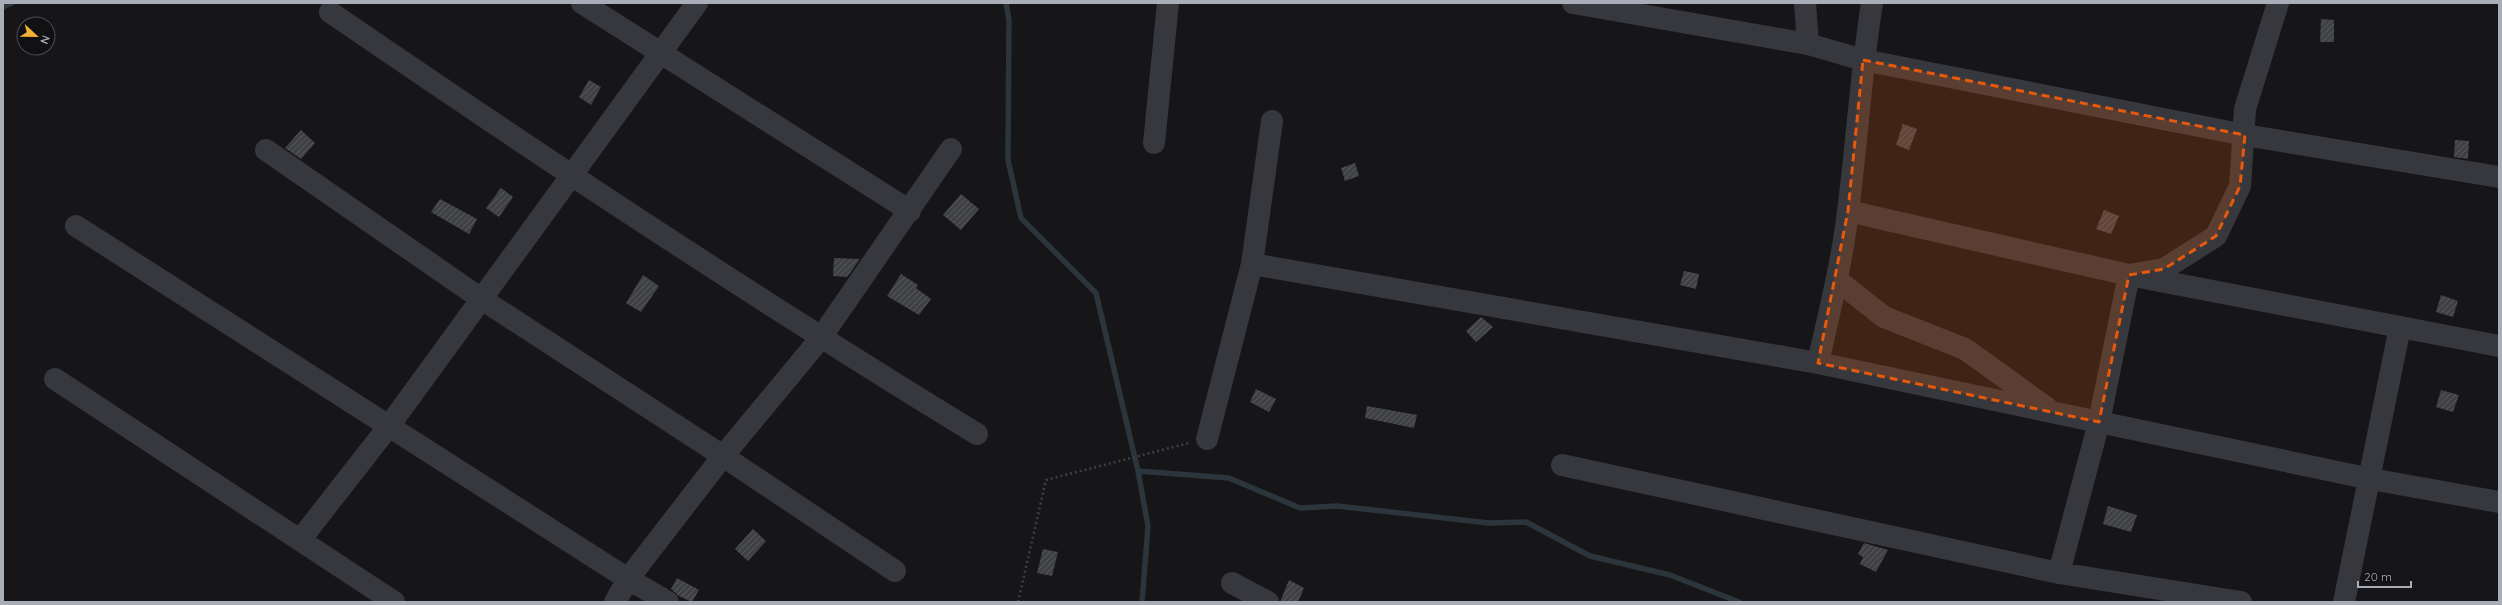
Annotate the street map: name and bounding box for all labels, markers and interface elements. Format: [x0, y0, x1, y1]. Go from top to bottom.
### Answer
north arrow [16, 16, 56, 56]
text: N [37, 33, 53, 46]
scale bar [2358, 563, 2411, 589]
text: 20 m [2364, 569, 2392, 584]

